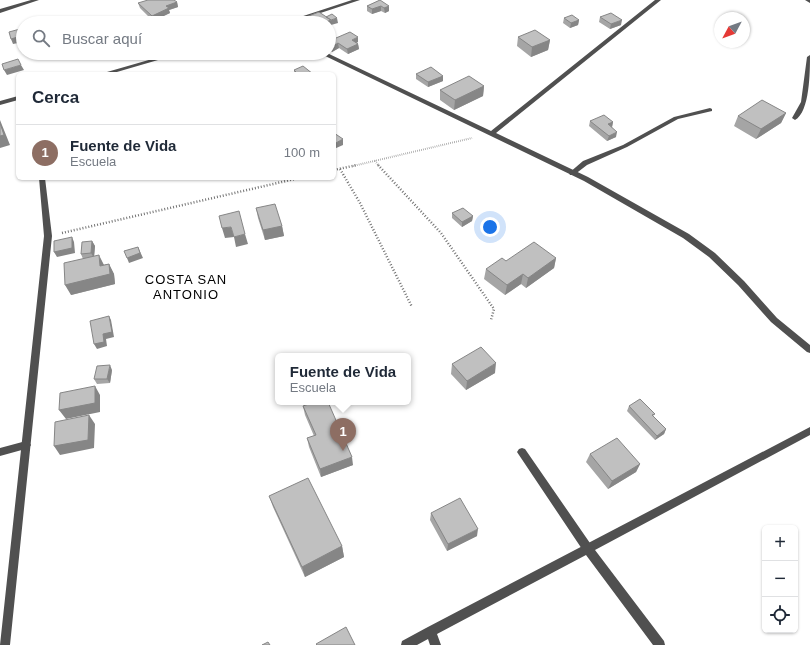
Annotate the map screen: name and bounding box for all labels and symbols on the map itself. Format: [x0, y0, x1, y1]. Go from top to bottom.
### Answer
north arrow [714, 12, 750, 48]
your location [480, 217, 500, 237]
district label: COSTA SAN ANTONIO [145, 272, 227, 302]
pin: 1 [330, 418, 356, 451]

